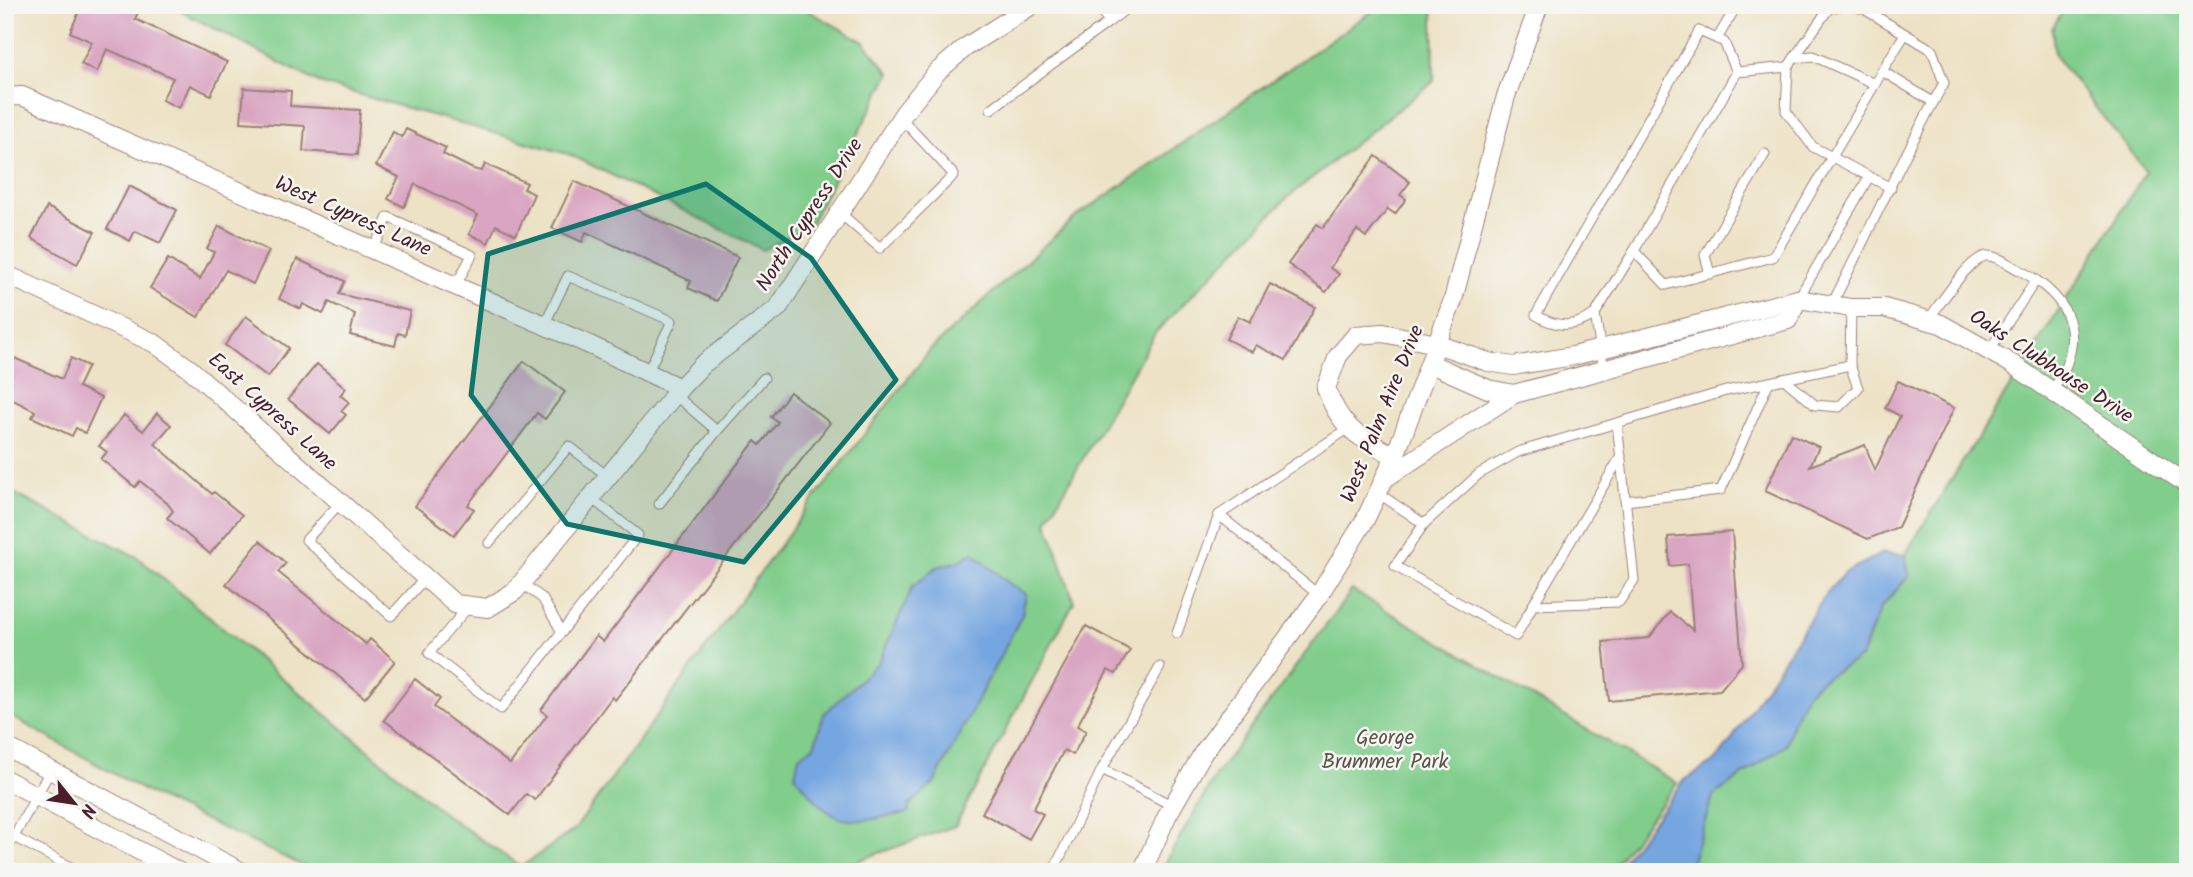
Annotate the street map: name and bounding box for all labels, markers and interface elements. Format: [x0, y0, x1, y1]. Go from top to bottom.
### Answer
street label: North Cypress Drive [748, 131, 872, 298]
street label: West Cypress Lane [269, 168, 437, 267]
street label: Oaks Clubhouse Drive [1962, 301, 2140, 433]
street label: West Palm Aire Drive [1332, 320, 1434, 508]
street label: East Cypress Lane [200, 345, 345, 480]
park label: George Brummer Park [1322, 722, 1449, 779]
north arrow [38, 768, 108, 838]
text: N [71, 798, 103, 823]

